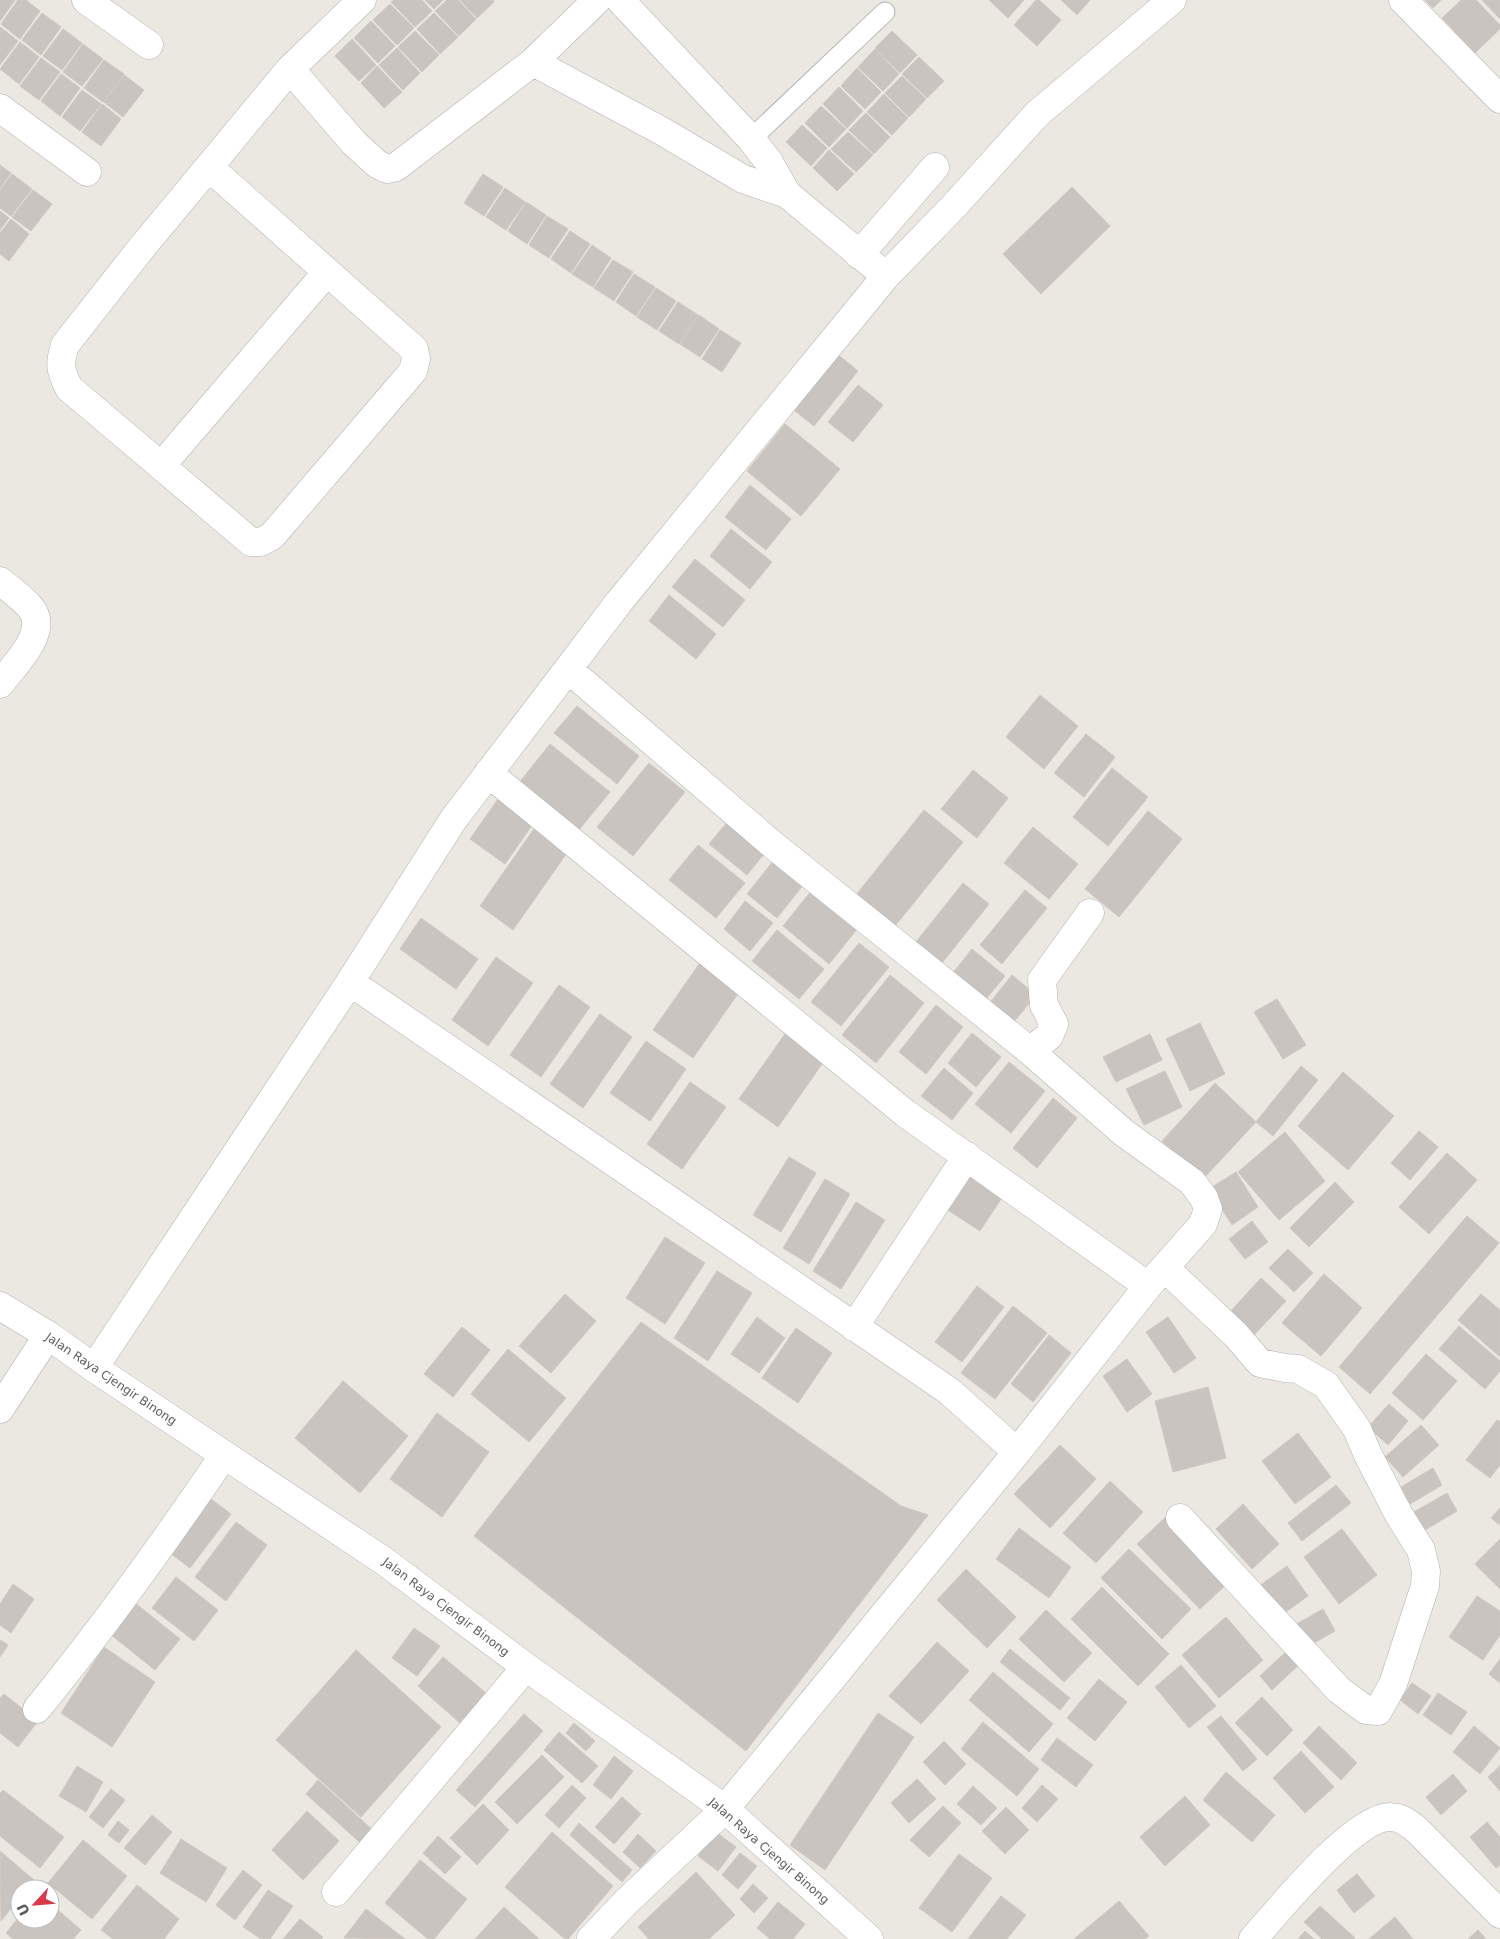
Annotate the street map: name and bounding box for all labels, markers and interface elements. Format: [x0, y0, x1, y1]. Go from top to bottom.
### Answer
street label: Jalan Raya Cjengir Binong [42, 1329, 179, 1428]
street label: Jalan Raya Cjengir Binong [379, 1554, 512, 1659]
street label: Jalan Raya Cjengir Binong [705, 1794, 832, 1907]
north arrow [10, 1879, 60, 1929]
text: U [14, 1901, 33, 1918]

